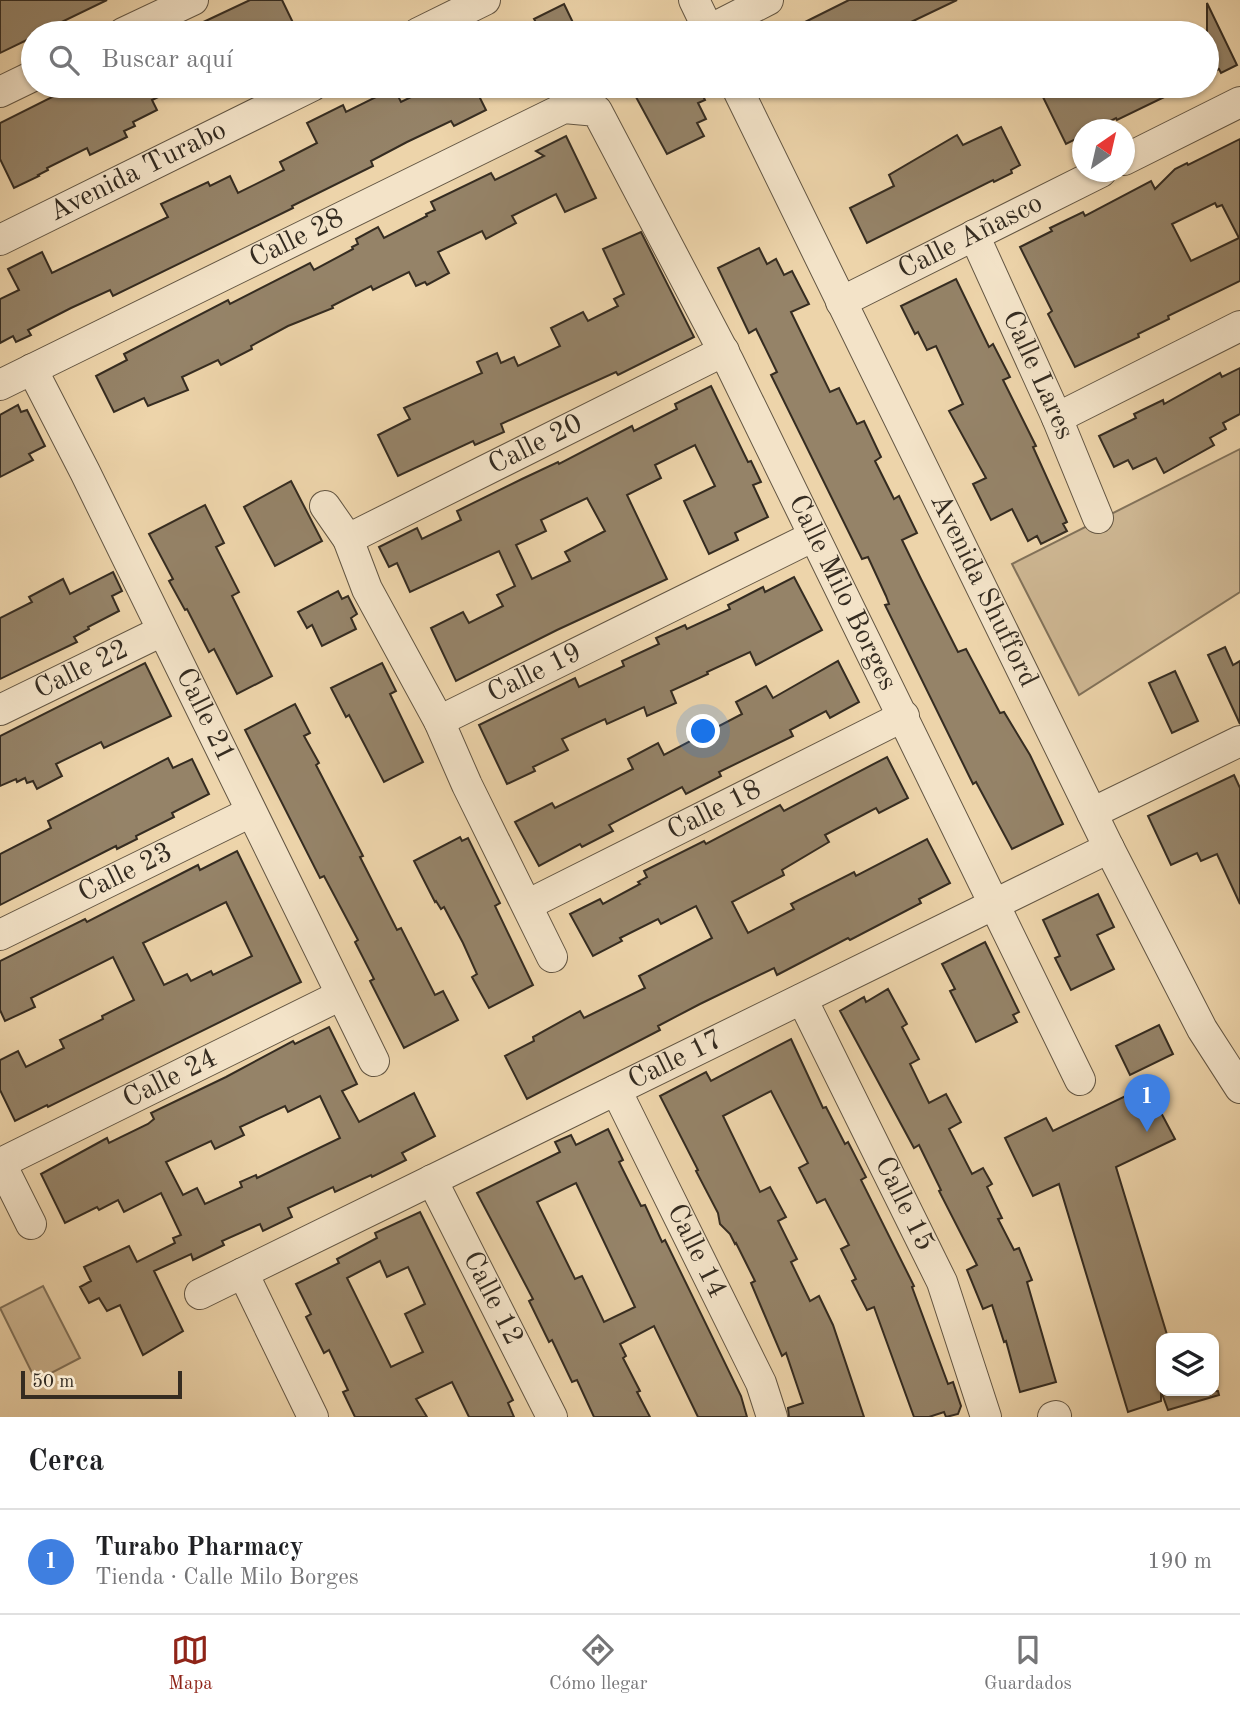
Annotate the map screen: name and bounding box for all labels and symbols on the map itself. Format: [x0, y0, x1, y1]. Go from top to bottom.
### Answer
street label: Avenida Turabo [45, 116, 231, 227]
north arrow [1072, 119, 1135, 182]
street label: Calle Añasco [894, 190, 1047, 285]
street label: Calle 28 [246, 204, 349, 274]
street label: Calle Lares [996, 307, 1078, 444]
street label: Calle 20 [484, 410, 587, 480]
street label: Avenida Shufford [924, 490, 1042, 692]
street label: Calle Milo Borges [782, 491, 901, 695]
street label: Calle 22 [30, 635, 133, 705]
street label: Calle 19 [483, 639, 586, 709]
street label: Calle 21 [170, 664, 239, 767]
your location [686, 714, 720, 748]
street label: Calle 18 [663, 776, 766, 846]
street label: Calle 23 [74, 839, 177, 908]
street label: Calle 17 [624, 1026, 727, 1095]
street label: Calle 24 [119, 1044, 222, 1114]
pin: 1 [1124, 1074, 1170, 1132]
street label: Calle 15 [869, 1153, 938, 1256]
street label: Calle 14 [661, 1200, 731, 1303]
street label: Calle 12 [457, 1247, 527, 1350]
scale bar [21, 1368, 182, 1400]

